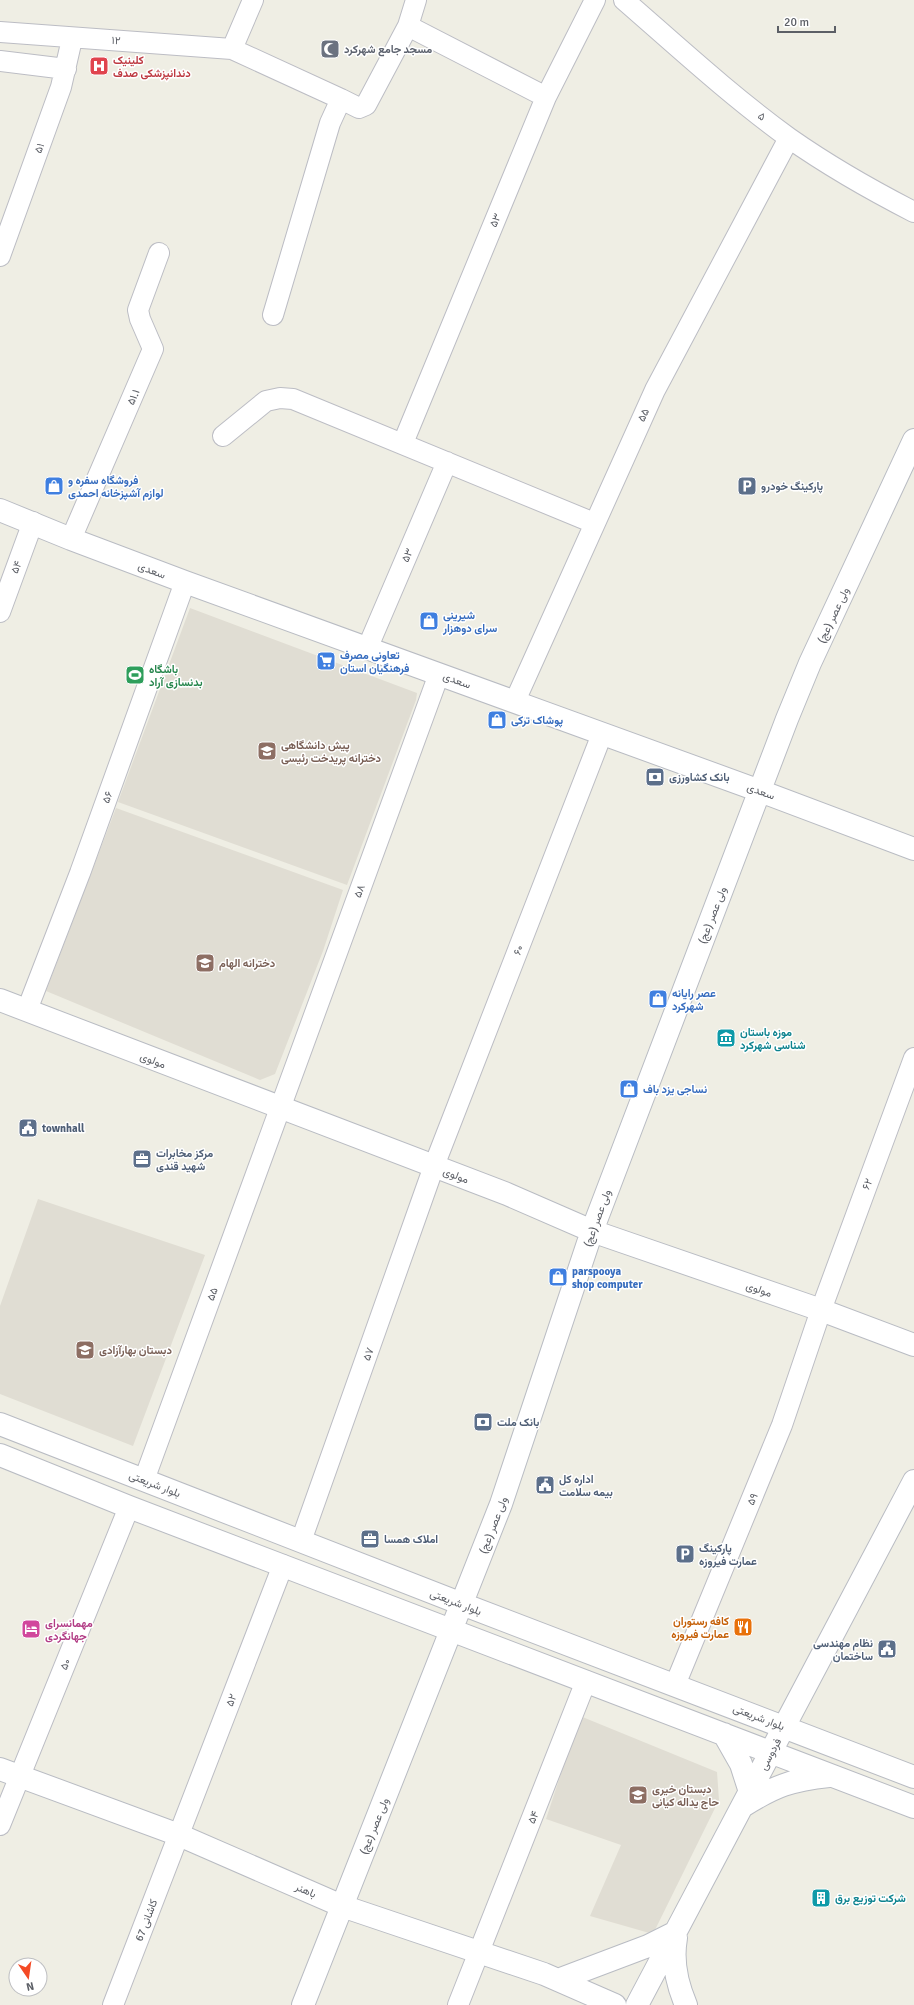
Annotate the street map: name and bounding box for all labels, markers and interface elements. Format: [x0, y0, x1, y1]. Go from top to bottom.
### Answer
scale bar [778, 8, 835, 34]
text: 20 m [784, 15, 809, 30]
street label: ۱۲ [111, 34, 121, 47]
mosque icon: مسجد جامع شهرکرد [319, 38, 341, 60]
place label: مسجد جامع شهرکرد [344, 43, 432, 57]
place label: کلینیک دندانپزشکی صدف [113, 54, 191, 81]
hospital icon: کلینیک دندانپزشکی صدف [88, 55, 110, 77]
street label: ۵ [755, 109, 768, 124]
street label: ۵۱ [32, 141, 47, 155]
street label: ۵۳ [487, 211, 504, 229]
street label: ۵۱.۱ [124, 387, 143, 407]
street label: ۵۵ [635, 407, 652, 424]
place label: فروشگاه سفره و لوازم آشپزخانه احمدی [68, 474, 163, 501]
shop icon: فروشگاه سفره و لوازم آشپزخانه احمدی [43, 475, 65, 497]
parking icon: پارکینگ خودرو [736, 475, 758, 497]
place label: پارکینگ خودرو [761, 480, 823, 494]
street label: ۵۳ [399, 546, 416, 564]
street label: ۵۴ [8, 559, 25, 575]
street label: سعدی [136, 559, 168, 582]
street label: ولی عصر (عج) [815, 585, 853, 646]
place label: شیرینی سرای دوهزار [442, 609, 498, 635]
shop icon: شیرینی سرای دوهزار [418, 610, 440, 632]
place label: تعاونی مصرف فرهنگیان استان [340, 649, 409, 675]
supermarket icon: تعاونی مصرف فرهنگیان استان [315, 650, 337, 672]
place label: باشگاه بدنسازى آراد [149, 663, 203, 689]
sports icon: باشگاه بدنسازى آراد [124, 664, 146, 686]
street label: سعدی [441, 669, 473, 692]
shop icon: پوشاک ترکی [486, 709, 508, 731]
place label: پوشاک ترکی [511, 714, 563, 728]
place label: پیش دانشگاهی دخترانه پریدخت رئیسی [281, 739, 382, 766]
school or university icon: پیش دانشگاهی دخترانه پریدخت رئیسی [256, 740, 278, 762]
bank icon: بانک کشاورزی [644, 766, 666, 788]
place label: بانک کشاورزی [669, 771, 730, 784]
street label: سعدی [745, 780, 777, 803]
street label: ۵۶ [99, 789, 116, 805]
street label: ۵۸ [351, 882, 368, 899]
street label: ولی عصر (عج) [696, 885, 730, 946]
street label: ۶۰ [511, 943, 526, 957]
school or university icon: دخترانه الهام [194, 952, 216, 974]
place label: دخترانه الهام [219, 957, 276, 971]
place label: عصر رایانه شهرکرد [672, 987, 716, 1013]
shop icon: عصر رایانه شهرکرد [647, 988, 669, 1010]
place label: موزه باستان شناسی شهرکرد [740, 1026, 806, 1052]
museum icon: موزه باستان شناسی شهرکرد [715, 1027, 737, 1049]
street label: مولوی [138, 1050, 168, 1071]
shop icon: نساجی یزد باف [618, 1078, 640, 1100]
place label: نساجی یزد باف [643, 1083, 707, 1096]
public building icon: townhall [17, 1117, 39, 1139]
place label: townhall [41, 1122, 85, 1135]
place label: مرکز مخابرات شهید قندی [156, 1147, 213, 1173]
office icon: مرکز مخابرات شهید قندی [131, 1148, 153, 1170]
street label: مولوی [441, 1165, 471, 1186]
street label: ۶۲ [859, 1177, 876, 1192]
street label: ولی عصر (عج) [581, 1188, 615, 1249]
place label: parspooya shop computer [572, 1265, 643, 1291]
shop icon: parspooya shop computer [547, 1266, 569, 1288]
street label: مولوی [744, 1279, 774, 1300]
street label: ۵۵ [204, 1286, 221, 1302]
school or university icon: دبستان بهارآزادی [74, 1339, 96, 1361]
place label: دبستان بهارآزادی [99, 1344, 172, 1357]
street label: ۵۷ [360, 1345, 377, 1362]
bank icon: بانک ملت [472, 1411, 494, 1433]
place label: بانک ملت [497, 1416, 539, 1429]
street label: بلوار شریعتی [127, 1469, 182, 1500]
place label: اداره کل بیمه سلامت [559, 1473, 613, 1499]
public building icon: اداره کل بیمه سلامت [534, 1474, 556, 1496]
street label: ۵۹ [744, 1491, 761, 1507]
street label: ولی عصر (عج) [477, 1495, 511, 1556]
office icon: املاک همسا [359, 1528, 381, 1550]
place label: املاک همسا [384, 1533, 438, 1546]
place label: پارکینگ عمارت فیروزه [699, 1542, 757, 1568]
parking icon: پارکینگ عمارت فیروزه [674, 1543, 696, 1565]
street label: بلوار شریعتی [428, 1587, 483, 1618]
place label: کافه رستوران عمارت فیروزه [671, 1615, 729, 1641]
restaurant icon: کافه رستوران عمارت فیروزه [732, 1616, 754, 1638]
place label: مهمانسرای جهانگردی [45, 1617, 93, 1643]
hotel icon: مهمانسرای جهانگردی [20, 1618, 42, 1640]
place label: نظام مهندسی ساختمان [813, 1637, 873, 1663]
public building icon: نظام مهندسی ساختمان [876, 1638, 898, 1660]
street label: ۵۰ [57, 1657, 74, 1672]
street label: ۵۲ [223, 1692, 240, 1708]
street label: بلوار شریعتی [731, 1702, 786, 1733]
street label: فردوسی [757, 1736, 784, 1772]
place label: دبستان خیری حاج یداله کیانی [652, 1783, 719, 1810]
school or university icon: دبستان خیری حاج یداله کیانی [627, 1784, 649, 1806]
street label: ولی عصر (عج) [357, 1796, 393, 1857]
street label: ۵۴ [525, 1809, 542, 1826]
street label: باهنر [292, 1880, 318, 1901]
building icon: شرکت توزیع برق [810, 1887, 832, 1909]
place label: شرکت توزیع برق [835, 1892, 906, 1906]
street label: کاشانی 67 [133, 1897, 160, 1943]
north arrow [8, 1957, 48, 1997]
text: N [25, 1979, 35, 1993]

